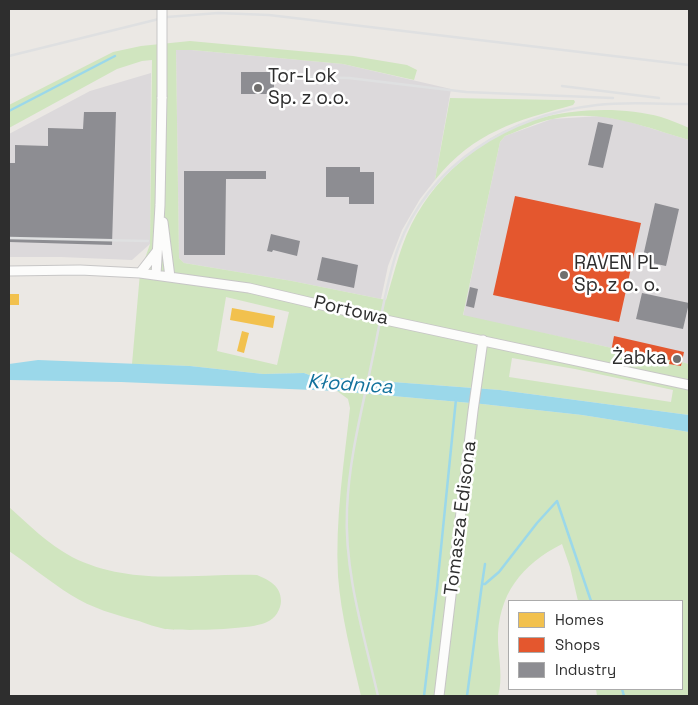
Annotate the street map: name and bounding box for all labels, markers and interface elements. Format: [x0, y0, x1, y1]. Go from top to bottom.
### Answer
place label: Tor-Lok Sp. z o.o. [268, 66, 349, 110]
marker: Tor-Lok Sp. z o.o. [252, 82, 264, 94]
place label: RAVEN PL Sp. z o. o. [574, 253, 660, 297]
marker: RAVEN PL Sp. z o. o. [558, 269, 570, 281]
street label: Portowa [311, 291, 391, 331]
place label: Żabka [612, 348, 667, 370]
marker: Żabka [671, 353, 683, 365]
water label: Kłodnica [307, 370, 393, 400]
street label: Tomasza Edisona [440, 439, 482, 597]
legend [508, 600, 683, 690]
text: Homes [555, 610, 604, 629]
text: Shops [555, 635, 600, 654]
text: Industry [555, 660, 616, 679]

